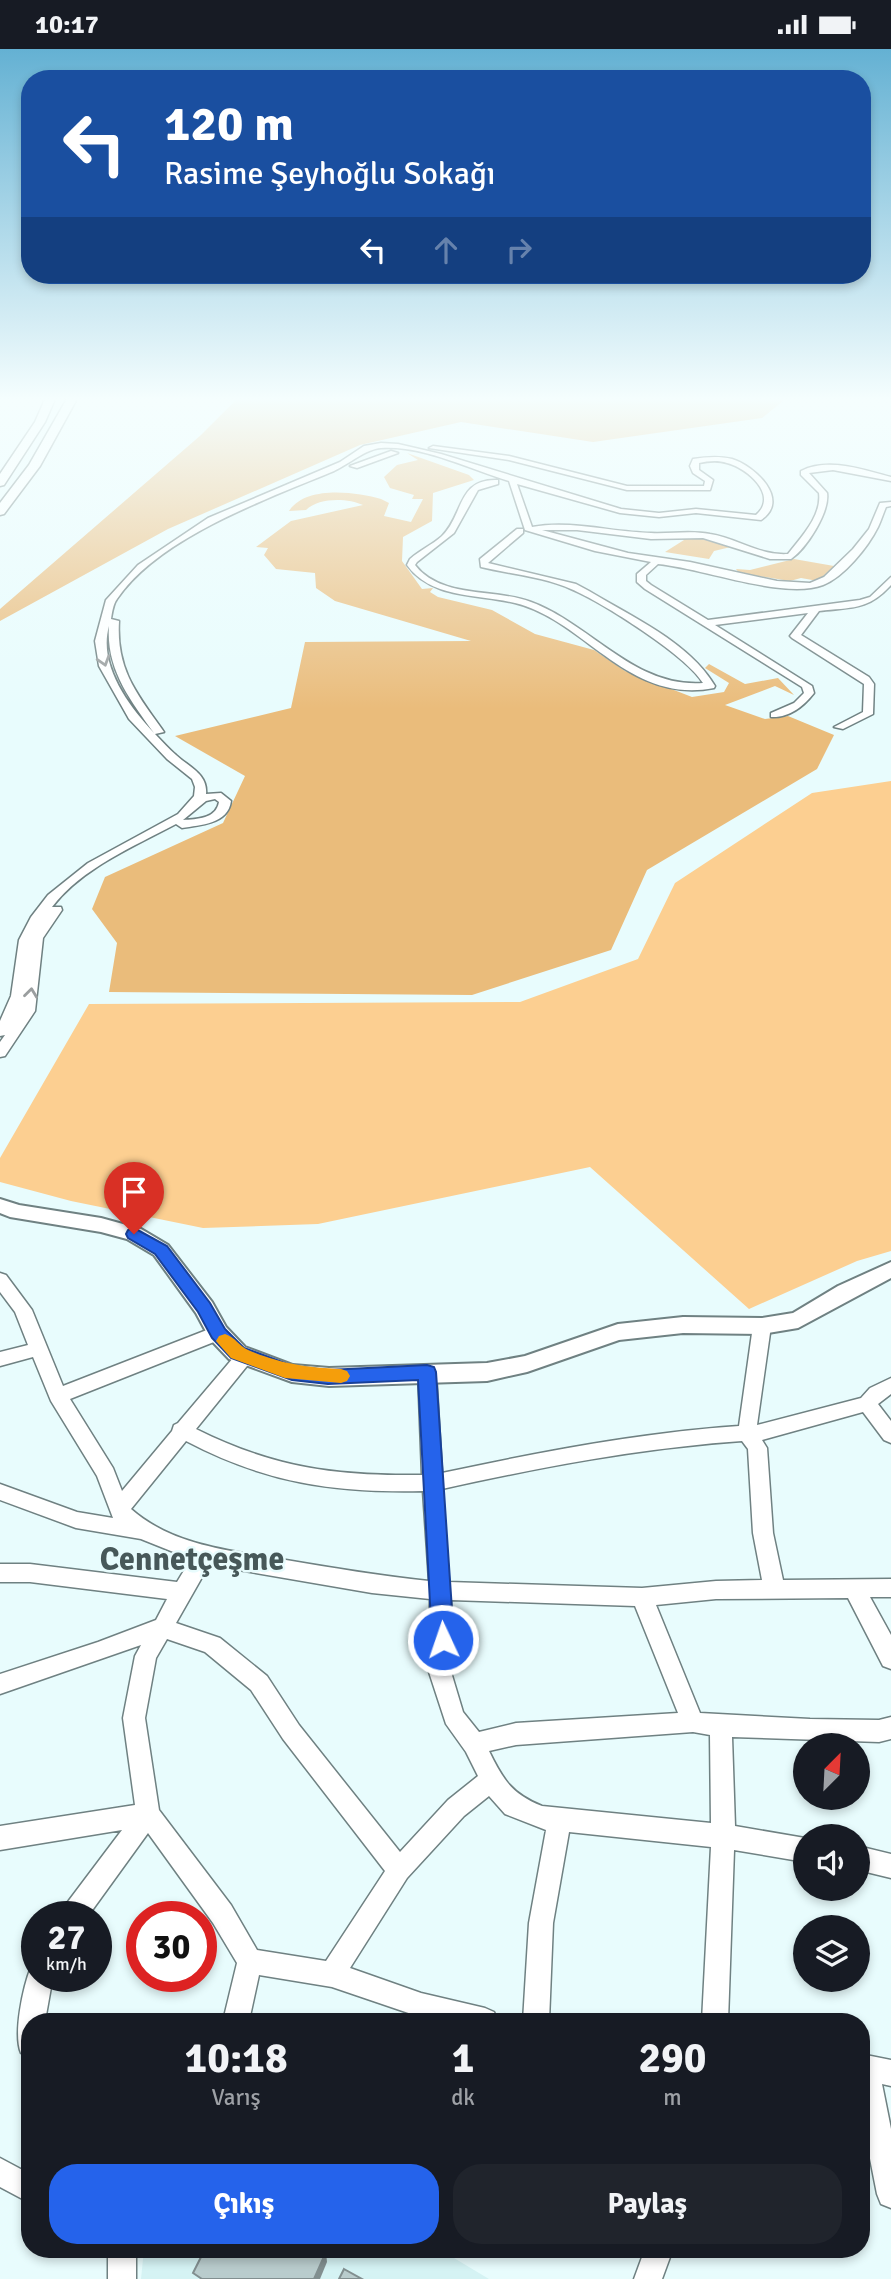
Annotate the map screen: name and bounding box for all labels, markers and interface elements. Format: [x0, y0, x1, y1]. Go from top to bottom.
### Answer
text: 10:17 [35, 9, 99, 41]
text: 120 m [164, 94, 294, 154]
icon: left [49, 98, 140, 189]
text: Rasime Şeyhoğlu Sokağı [164, 154, 496, 193]
icon: left [354, 231, 392, 269]
icon: ahead [427, 231, 465, 269]
icon: right [500, 231, 538, 269]
one-way arrow [95, 655, 110, 667]
one-way arrow [23, 988, 38, 999]
pin [104, 1162, 164, 1234]
icon: arrive [115, 1173, 153, 1211]
district label: Cennetçeşme [100, 1540, 284, 1579]
position arrow [406, 1603, 480, 1677]
north arrow [793, 1733, 870, 1809]
map controls [793, 1733, 870, 1992]
button: sound [793, 1824, 870, 1901]
speed limit sign: 30 [126, 1901, 217, 1992]
button: layers [793, 1915, 870, 1992]
text: 27 [48, 1916, 85, 1959]
text: km/h [46, 1953, 87, 1975]
text: 10:18 [185, 2033, 288, 2084]
text: 1 [452, 2033, 474, 2084]
text: 290 [638, 2033, 706, 2084]
text: Varış [212, 2083, 261, 2112]
text: dk [451, 2083, 475, 2112]
text: m [663, 2083, 682, 2112]
button: Çıkış [49, 2164, 439, 2244]
button: Paylaş [453, 2164, 842, 2244]

